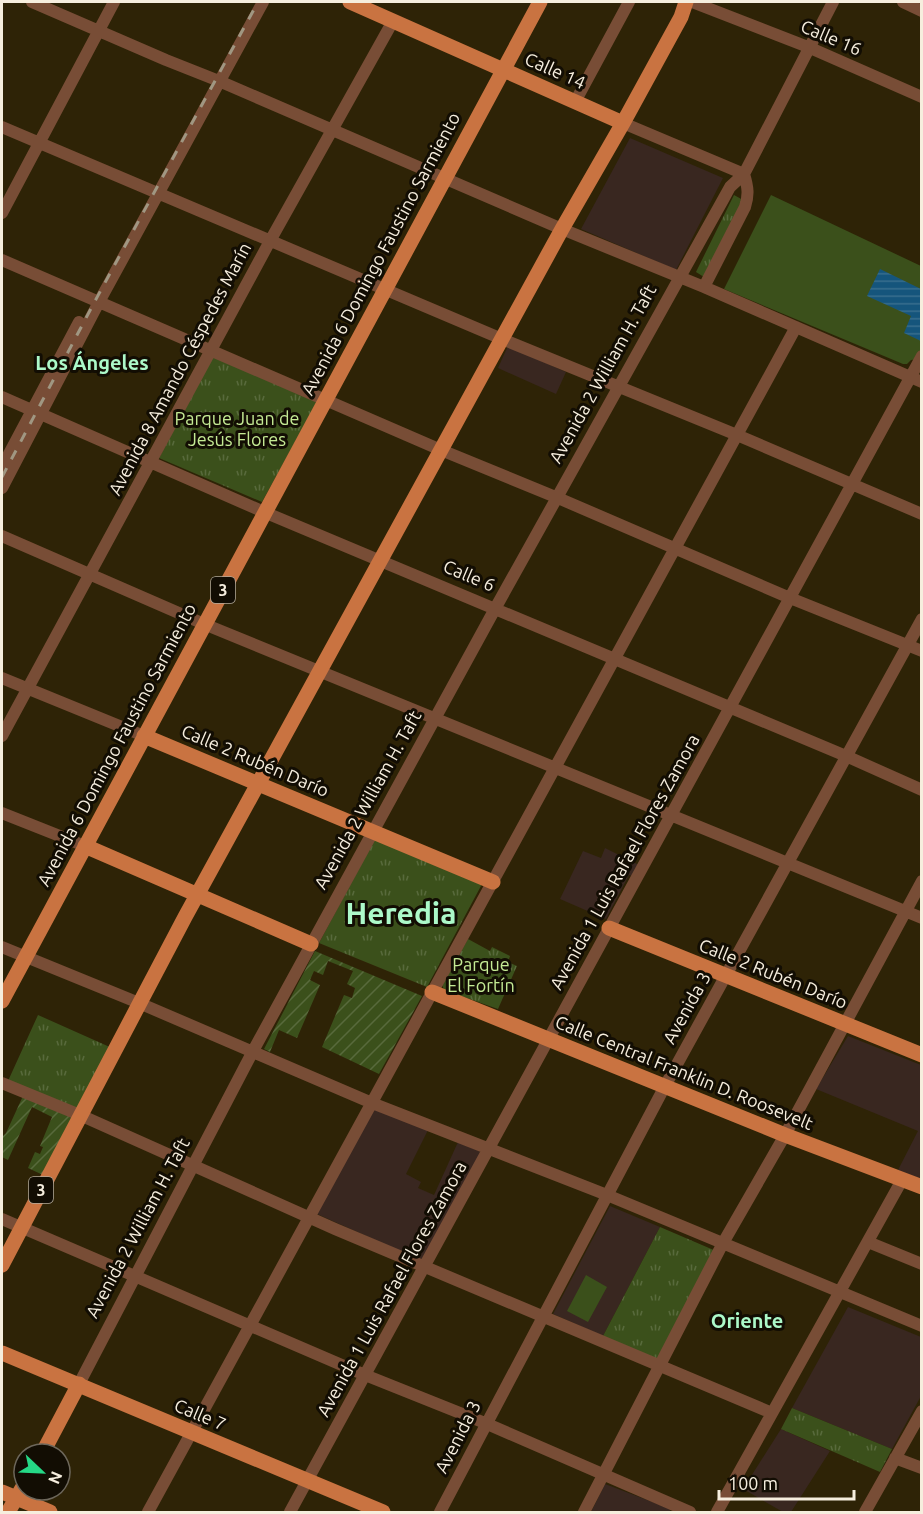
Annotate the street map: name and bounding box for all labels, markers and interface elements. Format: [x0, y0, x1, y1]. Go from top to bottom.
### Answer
street label: Calle 16 [798, 15, 865, 59]
street label: Calle 14 [522, 48, 589, 92]
street label: Avenida 6 Domingo Faustino Sarmiento [297, 109, 463, 398]
street label: Avenida 8 Amando Céspedes Marín [104, 239, 254, 498]
street label: Avenida 2 William H. Taft [545, 281, 660, 466]
district label: Los Ángeles [35, 350, 149, 374]
park label: Parque Juan de Jesús Flores [175, 408, 299, 449]
street label: Calle 6 [441, 555, 498, 595]
road number: 3 [211, 577, 235, 603]
street label: Avenida 6 Domingo Faustino Sarmiento [33, 600, 199, 889]
street label: Avenida 2 William H. Taft [310, 707, 425, 892]
street label: Calle 2 Rubén Darío [179, 720, 332, 800]
street label: Avenida 1 Luis Rafael Flores Zamora [545, 730, 703, 993]
district label: Heredia [345, 896, 457, 930]
street label: Calle 2 Rubén Darío [696, 934, 850, 1012]
park label: Parque El Fortín [447, 954, 515, 995]
street label: Avenida 3 [658, 968, 714, 1047]
street label: Calle Central Franklin D. Roosevelt [553, 1011, 816, 1133]
street label: Avenida 2 William H. Taft [81, 1134, 193, 1321]
street label: Avenida 1 Luis Rafael Flores Zamora [312, 1157, 470, 1420]
road number: 3 [29, 1177, 53, 1203]
district label: Oriente [711, 1309, 783, 1332]
street label: Calle 7 [172, 1394, 229, 1434]
street label: Avenida 3 [430, 1397, 484, 1476]
north arrow [12, 1442, 72, 1502]
scale bar [719, 1463, 854, 1501]
text: N [45, 1469, 66, 1487]
text: 100 m [728, 1473, 778, 1493]

